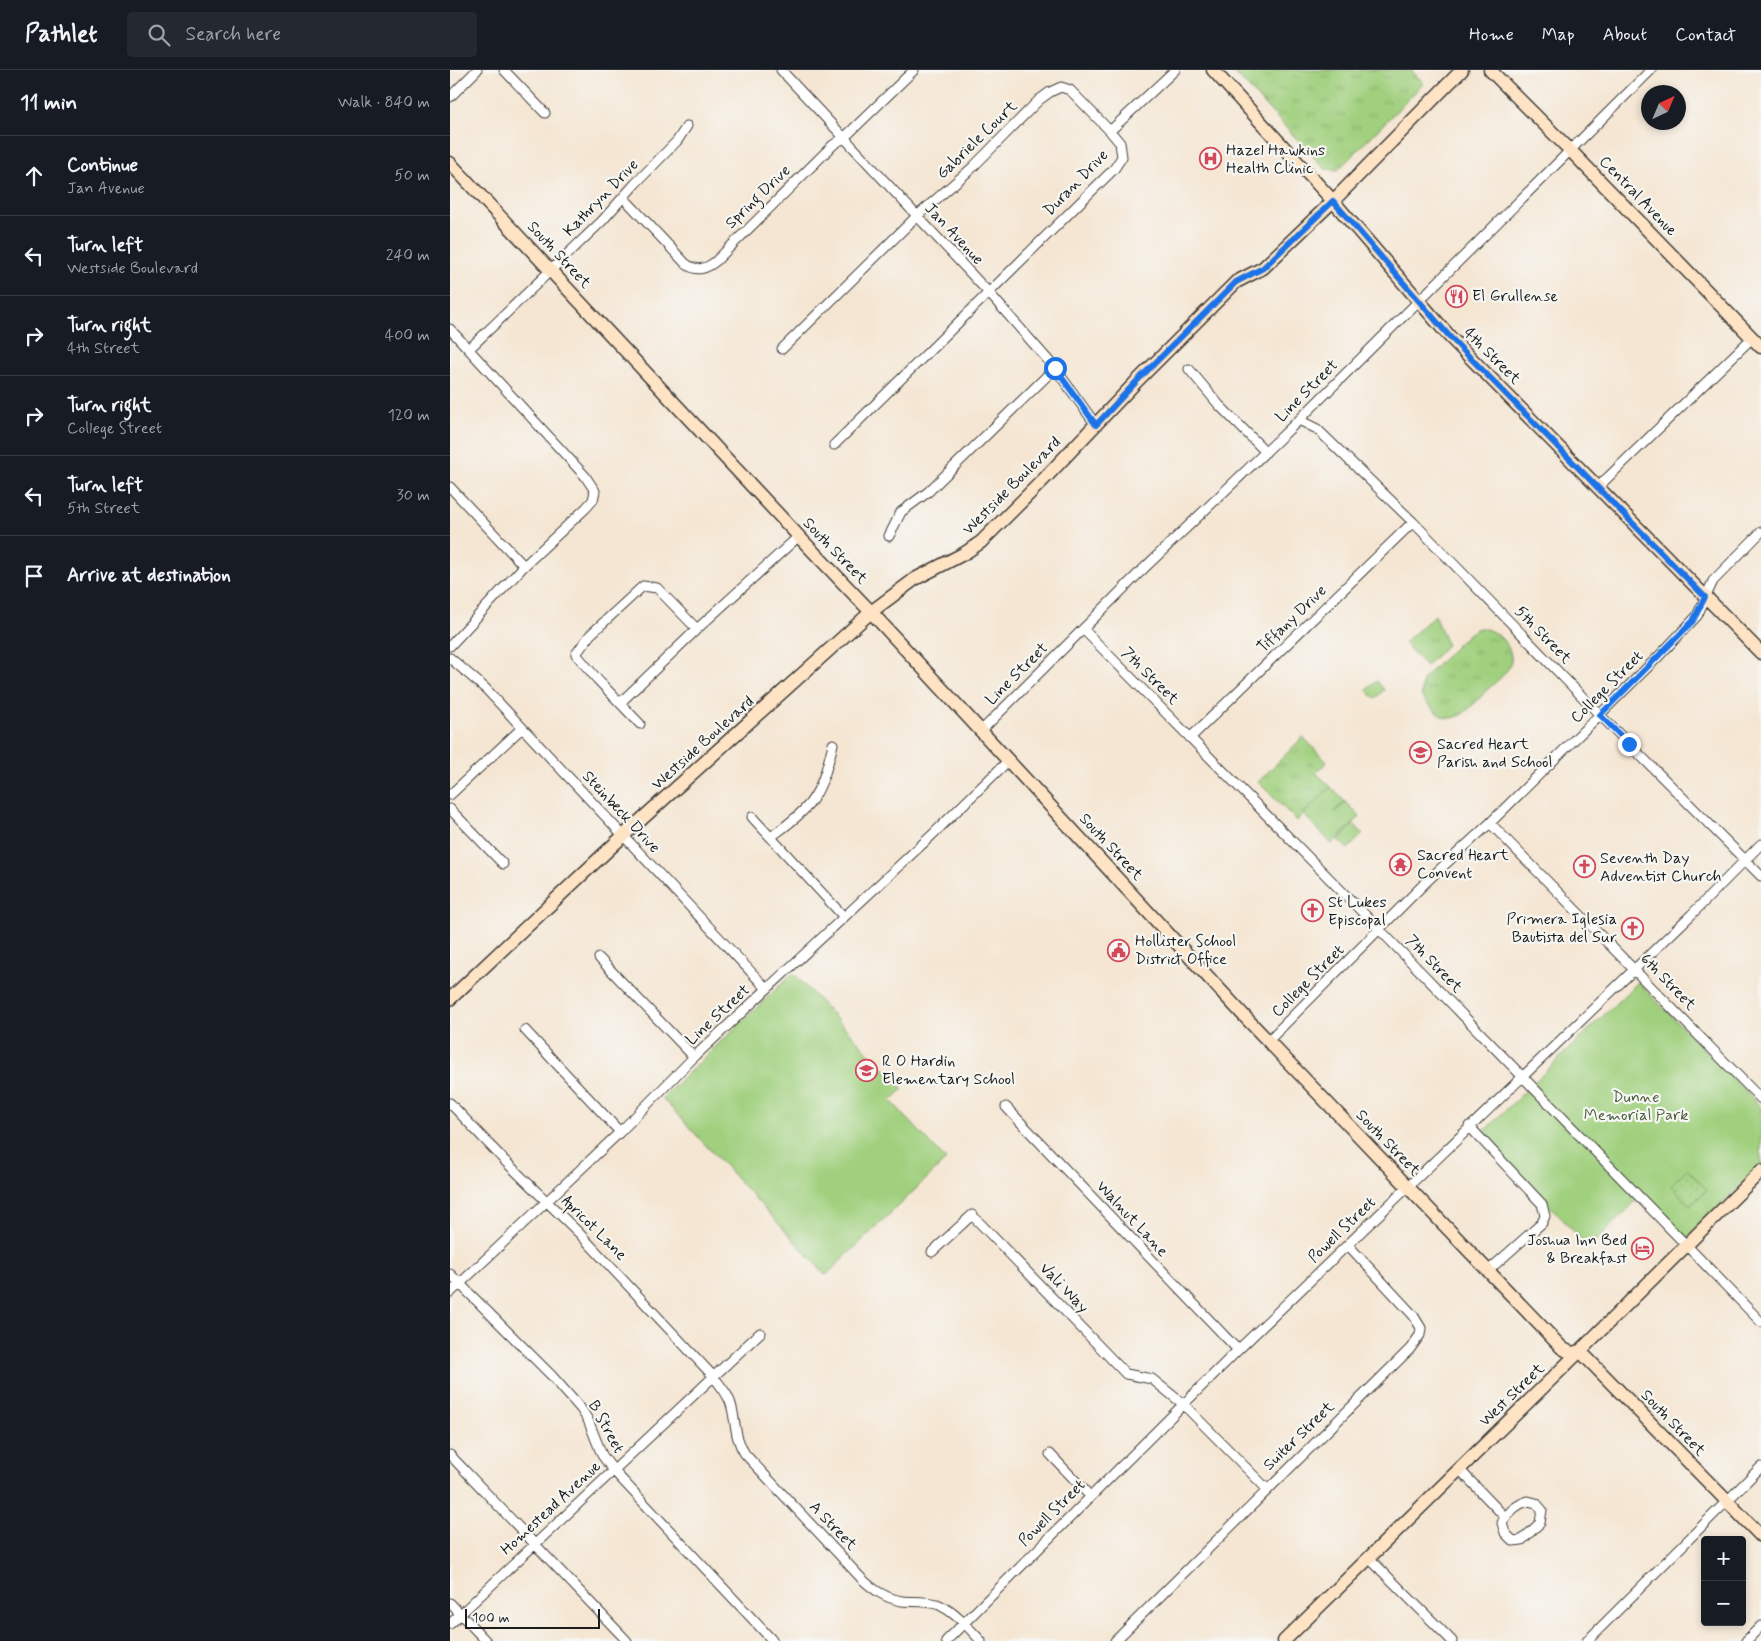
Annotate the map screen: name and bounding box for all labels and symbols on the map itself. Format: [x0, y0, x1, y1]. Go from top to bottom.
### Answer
north arrow [1641, 85, 1686, 130]
street label: Gabriele Court [932, 96, 1022, 184]
place label: Hazel Hawkins Health Clinic [1226, 140, 1325, 179]
street label: Duran Drive [1039, 145, 1113, 221]
hospital icon: Hazel Hawkins Health Clinic [1198, 147, 1222, 171]
street label: Central Avenue [1594, 151, 1682, 241]
street label: Kathryn Drive [559, 155, 643, 241]
street label: Spring Drive [721, 160, 796, 234]
street label: Jan Avenue [920, 198, 988, 270]
street label: South Street [522, 217, 596, 294]
restaurant icon: El Grullense [1444, 284, 1468, 308]
place label: El Grullense [1472, 286, 1558, 307]
street label: 4th Street [1459, 323, 1526, 390]
street label: Line Street [1271, 355, 1343, 427]
route start [1044, 357, 1067, 380]
street label: Westside Boulevard [958, 432, 1066, 540]
street label: South Street [798, 513, 872, 589]
street label: Tiffany Drive [1253, 581, 1331, 657]
street label: 5th Street [1510, 601, 1576, 669]
street label: Line Street [981, 638, 1053, 710]
street label: 7th Street [1117, 643, 1184, 710]
street label: College Street [1566, 646, 1648, 728]
street label: Westside Boulevard [647, 691, 759, 795]
route end [1618, 733, 1641, 756]
place label: Sacred Heart Parish and School [1437, 734, 1553, 773]
school or university icon: Sacred Heart Parish and School [1409, 741, 1433, 765]
street label: Steinbeck Drive [577, 766, 665, 858]
street label: South Street [1074, 809, 1148, 886]
place label: Sacred Heart Convent [1417, 845, 1510, 884]
place label: Seventh Day Adventist Church [1600, 848, 1722, 887]
temple icon: Sacred Heart Convent [1389, 852, 1413, 876]
church icon: Seventh Day Adventist Church [1572, 855, 1596, 879]
place label: St Lukes Episcopal [1328, 892, 1387, 931]
church icon: St Lukes Episcopal [1300, 899, 1324, 923]
place label: Primera Iglesia Bautista del Sur [1507, 909, 1617, 948]
church icon: Primera Iglesia Bautista del Sur [1621, 916, 1645, 940]
street label: 7th Street [1401, 930, 1467, 998]
place label: Hollister School District Office [1135, 931, 1236, 970]
public building icon: Hollister School District Office [1107, 938, 1131, 962]
street label: College Street [1267, 940, 1349, 1022]
street label: 6th Street [1636, 949, 1701, 1016]
street label: Line Street [681, 980, 755, 1050]
place label: R O Hardin Elementary School [882, 1051, 1015, 1090]
school or university icon: R O Hardin Elementary School [854, 1058, 878, 1082]
park label: Dunne Memorial Park [1584, 1087, 1688, 1126]
street label: South Street [1351, 1105, 1425, 1181]
street label: Walnut Lane [1091, 1176, 1173, 1262]
street label: Apricot Lane [556, 1191, 631, 1266]
street label: Powell Street [1304, 1192, 1380, 1268]
place label: Joshua Inn Bed & Breakfast [1527, 1230, 1627, 1269]
hotel icon: Joshua Inn Bed & Breakfast [1631, 1237, 1655, 1261]
street label: Vali Way [1035, 1258, 1093, 1318]
street label: West Street [1475, 1358, 1550, 1431]
street label: South Street [1636, 1385, 1710, 1461]
street label: Suiter Street [1259, 1396, 1339, 1475]
street label: B Street [583, 1397, 629, 1457]
street label: Homestead Avenue [496, 1456, 606, 1560]
street label: Powell Street [1014, 1475, 1090, 1551]
street label: A Street [804, 1497, 862, 1556]
scale bar [465, 1606, 600, 1629]

